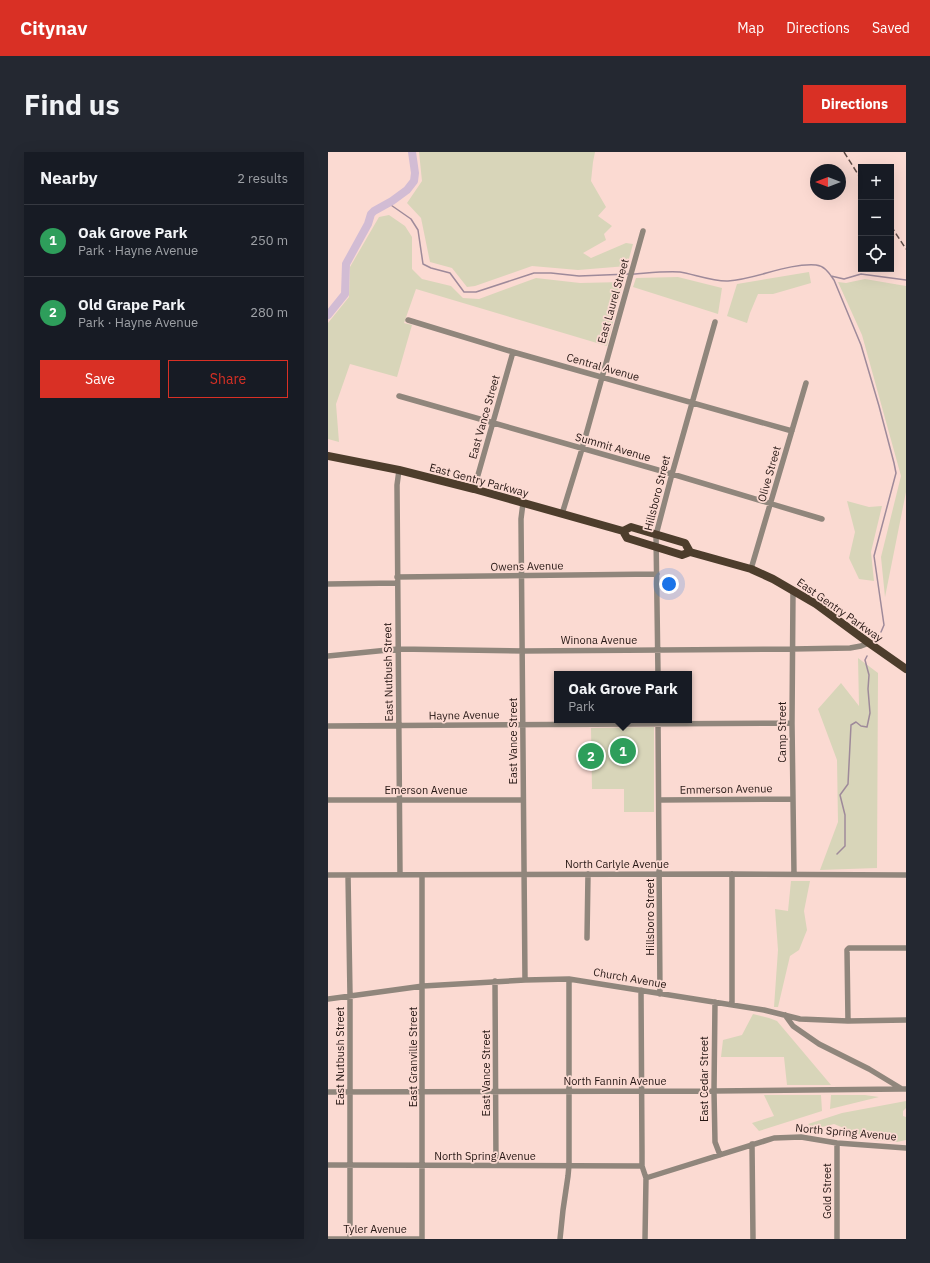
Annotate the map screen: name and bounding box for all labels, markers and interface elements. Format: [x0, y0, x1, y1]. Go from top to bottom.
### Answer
text: Citynav [20, 16, 87, 40]
text: Map [737, 19, 764, 37]
text: Directions [786, 19, 850, 37]
text: Saved [872, 19, 910, 37]
button: Directions [803, 85, 906, 123]
text: Find us [24, 86, 120, 123]
north arrow [810, 164, 846, 200]
map controls [858, 164, 894, 272]
button: + [858, 164, 894, 200]
text: Nearby [40, 167, 98, 189]
text: 2 results [237, 170, 288, 187]
button: − [858, 200, 894, 236]
text: Oak Grove Park [78, 223, 187, 242]
text: 1 [49, 232, 57, 249]
text: 250 m [250, 232, 288, 249]
button: locate [858, 236, 894, 272]
text: Park · Hayne Avenue [78, 242, 198, 259]
street label: East Laurel Street [594, 257, 632, 345]
text: Old Grape Park [78, 295, 185, 314]
text: 2 [49, 304, 57, 321]
text: 280 m [250, 304, 288, 321]
text: Park · Hayne Avenue [78, 314, 198, 331]
street label: Central Avenue [565, 350, 641, 384]
button: Save [40, 360, 160, 398]
button: Share [168, 360, 288, 398]
street label: East Vance Street [465, 373, 503, 461]
street label: Summit Avenue [574, 430, 652, 464]
street label: Olive Street [754, 444, 784, 504]
street label: Hillsboro Street [641, 454, 673, 532]
street label: East Gentry Parkway [428, 460, 531, 500]
street label: Owens Avenue [490, 558, 564, 574]
your location [659, 574, 679, 594]
street label: East Gentry Parkway [794, 575, 886, 645]
street label: East Nutbush Street [380, 622, 396, 722]
street label: Winona Avenue [561, 633, 637, 647]
popup [554, 671, 692, 723]
text: Oak Grove Park [568, 679, 678, 698]
street label: East Vance Street [506, 697, 520, 784]
text: Park [568, 698, 595, 715]
street label: Camp Street [775, 701, 789, 763]
street label: Hayne Avenue [429, 707, 499, 723]
pin: 1 [610, 736, 636, 766]
pin: 2 [578, 741, 604, 771]
street label: Emmerson Avenue [679, 781, 773, 797]
street label: Emerson Avenue [384, 783, 468, 797]
street label: North Carlyle Avenue [565, 857, 669, 871]
street label: Hillsboro Street [643, 878, 657, 956]
street label: Church Avenue [592, 965, 668, 991]
street label: East Nutbush Street [333, 1006, 347, 1105]
street label: East Granville Street [406, 1007, 420, 1107]
street label: East Vance Street [479, 1029, 493, 1116]
street label: East Cedar Street [697, 1036, 711, 1122]
street label: North Fannin Avenue [563, 1074, 667, 1088]
street label: North Spring Avenue [795, 1121, 897, 1143]
street label: North Spring Avenue [434, 1149, 536, 1163]
street label: Gold Street [820, 1163, 834, 1219]
street label: Tyler Avenue [343, 1222, 407, 1236]

